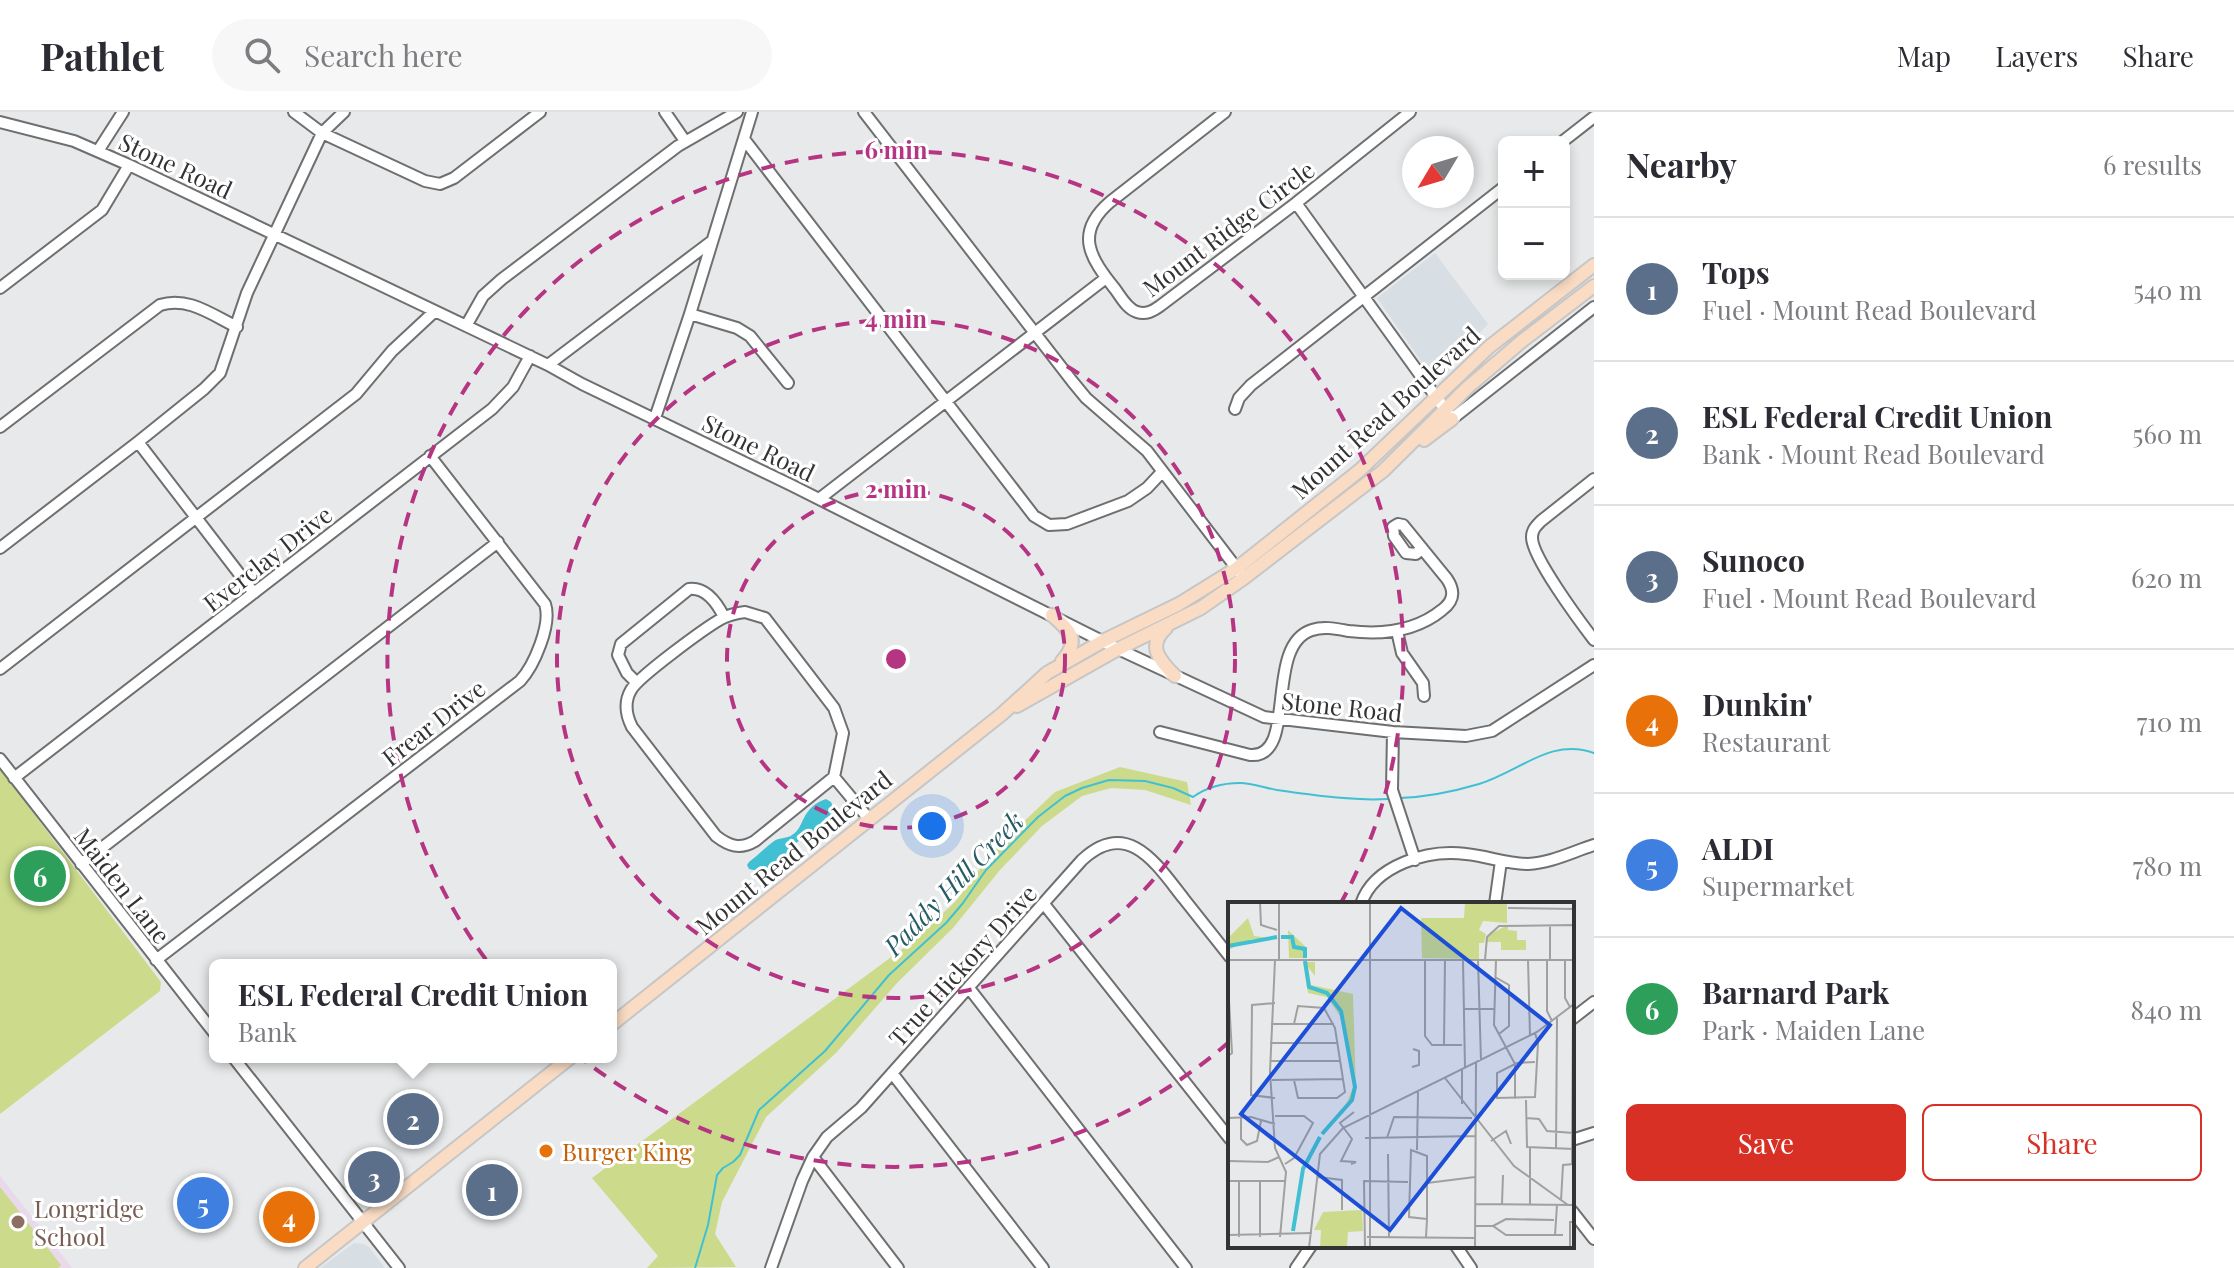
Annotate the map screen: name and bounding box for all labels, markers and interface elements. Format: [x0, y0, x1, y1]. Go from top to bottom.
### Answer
search box [212, 19, 772, 91]
text: Pathlet [40, 30, 164, 81]
icon: search [240, 33, 284, 77]
text: Search here [304, 35, 463, 75]
text: Map [1897, 37, 1951, 74]
text: Layers [1995, 37, 2078, 74]
text: Share [2122, 37, 2194, 74]
street label: Stone Road [114, 125, 238, 205]
text: 6 min [864, 133, 928, 165]
north arrow [1402, 136, 1474, 208]
map controls [1498, 136, 1570, 280]
button: + [1498, 136, 1570, 208]
text: Nearby [1626, 141, 1737, 187]
text: 6 results [2103, 147, 2202, 182]
street label: Mount Ridge Circle [1136, 153, 1320, 303]
button: − [1498, 208, 1570, 280]
text: Tops [1702, 252, 1770, 292]
text: 1 [1647, 272, 1657, 307]
text: 540 m [2133, 272, 2202, 307]
text: Fuel · Mount Read Boulevard [1702, 292, 2037, 327]
text: 4 min [865, 302, 927, 334]
street label: Mount Read Boulevard [1284, 318, 1486, 506]
text: ESL Federal Credit Union [1702, 396, 2052, 436]
street label: Stone Road [697, 406, 821, 488]
text: 2 [1645, 416, 1659, 451]
text: 560 m [2133, 416, 2202, 451]
text: Bank · Mount Read Boulevard [1702, 436, 2045, 471]
text: 2 min [865, 472, 927, 504]
street label: Everclay Drive [196, 498, 338, 618]
text: Sunoco [1702, 540, 1805, 580]
text: 3 [1646, 560, 1658, 595]
text: 620 m [2131, 560, 2202, 595]
text: Fuel · Mount Read Boulevard [1702, 580, 2037, 615]
centre of rings [882, 645, 910, 673]
street label: Frear Drive [375, 672, 491, 772]
street label: Stone Road [1280, 684, 1404, 728]
text: Dunkin' [1702, 684, 1813, 724]
text: 4 [1645, 704, 1659, 739]
text: 710 m [2137, 704, 2202, 739]
text: Restaurant [1702, 724, 1830, 759]
street label: Mount Read Boulevard [688, 763, 898, 941]
water label: Paddy Hill Creek [875, 803, 1031, 963]
your location [912, 806, 952, 846]
street label: Maiden Lane [68, 820, 178, 950]
text: ALDI [1702, 828, 1774, 868]
pin: 6 [14, 846, 66, 906]
text: 5 [1646, 848, 1658, 883]
text: 780 m [2133, 848, 2202, 883]
text: Supermarket [1702, 868, 1854, 903]
street label: True Hickory Drive [881, 877, 1043, 1053]
inset map [1228, 902, 1574, 1248]
popup [209, 959, 617, 1063]
text: Barnard Park [1702, 972, 1889, 1012]
text: ESL Federal Credit Union [238, 974, 588, 1014]
text: 6 [1645, 992, 1659, 1027]
text: 840 m [2130, 992, 2202, 1027]
text: Park · Maiden Lane [1702, 1012, 1925, 1047]
text: Bank [238, 1014, 297, 1049]
pin: 2 [387, 1089, 439, 1149]
button: Save [1626, 1104, 1906, 1181]
button: Share [1922, 1104, 2202, 1181]
place label: Burger King [562, 1135, 692, 1167]
marker: Burger King [537, 1142, 555, 1160]
pin: 3 [348, 1147, 400, 1207]
pin: 1 [466, 1160, 518, 1220]
pin: 5 [177, 1173, 229, 1233]
pin: 4 [263, 1187, 315, 1247]
place label: Longridge School [34, 1192, 144, 1252]
marker: Longridge School [9, 1213, 27, 1231]

